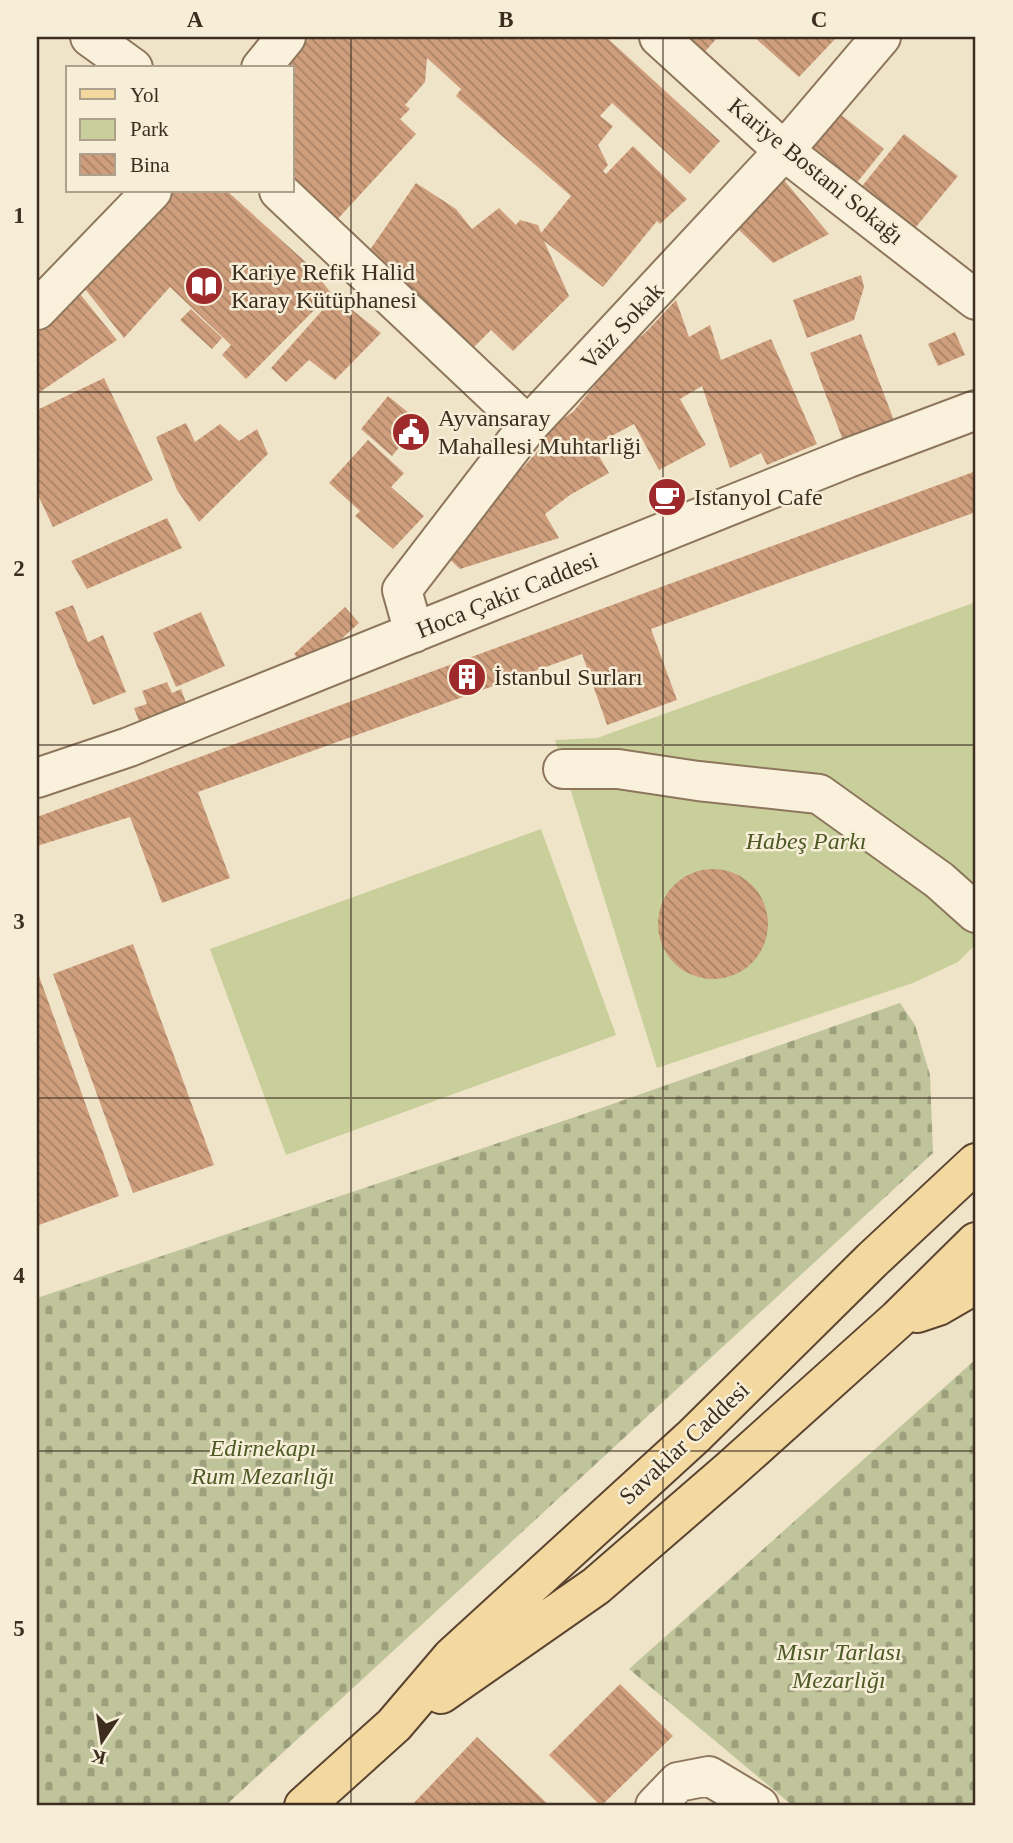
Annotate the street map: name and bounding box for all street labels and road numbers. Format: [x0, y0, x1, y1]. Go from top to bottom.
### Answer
street label: Kariye Bostani Sokağı [723, 93, 909, 250]
street label: Vaiz Sokak [575, 277, 669, 375]
street label: Hoca Çakir Caddesi [413, 547, 602, 643]
street label: Savaklar Caddesi [614, 1376, 754, 1510]

